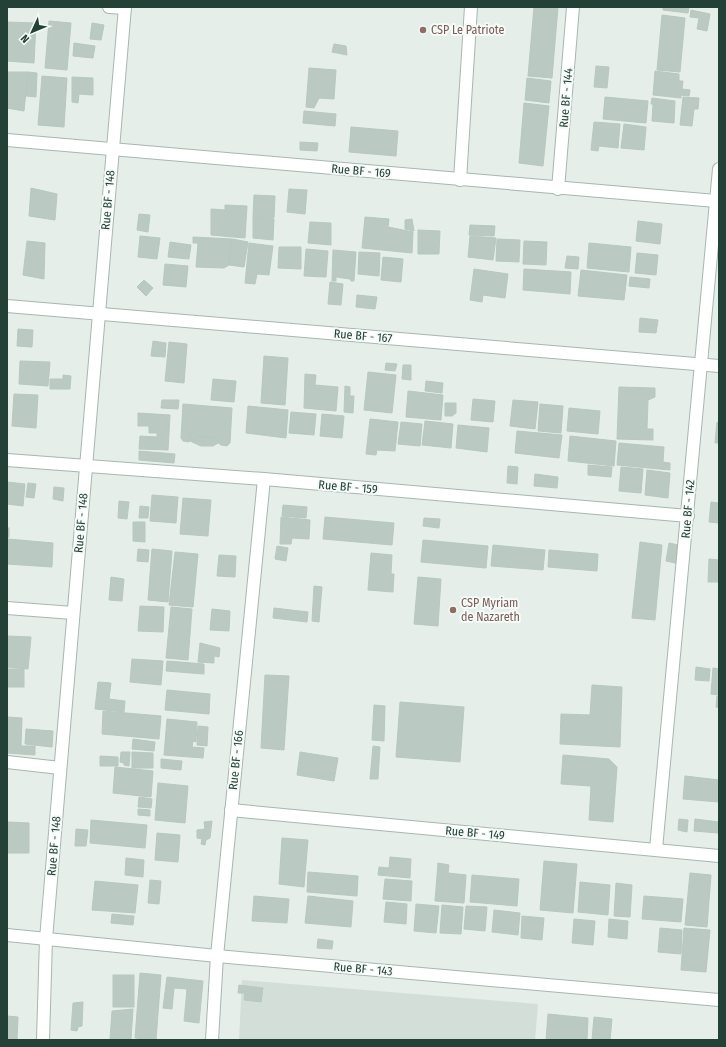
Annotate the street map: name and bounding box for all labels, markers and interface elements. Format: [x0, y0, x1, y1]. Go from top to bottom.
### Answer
north arrow [12, 12, 52, 52]
place label: CSP Le Patriote [431, 23, 505, 37]
marker: CSP Le Patriote [418, 25, 428, 35]
text: N [18, 32, 32, 45]
street label: Rue BF - 144 [556, 67, 576, 128]
street label: Rue BF - 169 [331, 161, 392, 181]
street label: Rue BF - 148 [98, 170, 118, 230]
street label: Rue BF - 167 [333, 326, 393, 346]
street label: Rue BF - 159 [318, 477, 378, 497]
street label: Rue BF - 142 [678, 479, 698, 539]
street label: Rue BF - 148 [71, 493, 91, 553]
place label: CSP Myriam de Nazareth [461, 596, 520, 624]
marker: CSP Myriam de Nazareth [448, 605, 458, 615]
street label: Rue BF - 166 [226, 729, 246, 791]
street label: Rue BF - 148 [44, 816, 64, 876]
street label: Rue BF - 149 [445, 823, 505, 843]
street label: Rue BF - 143 [333, 959, 393, 979]

